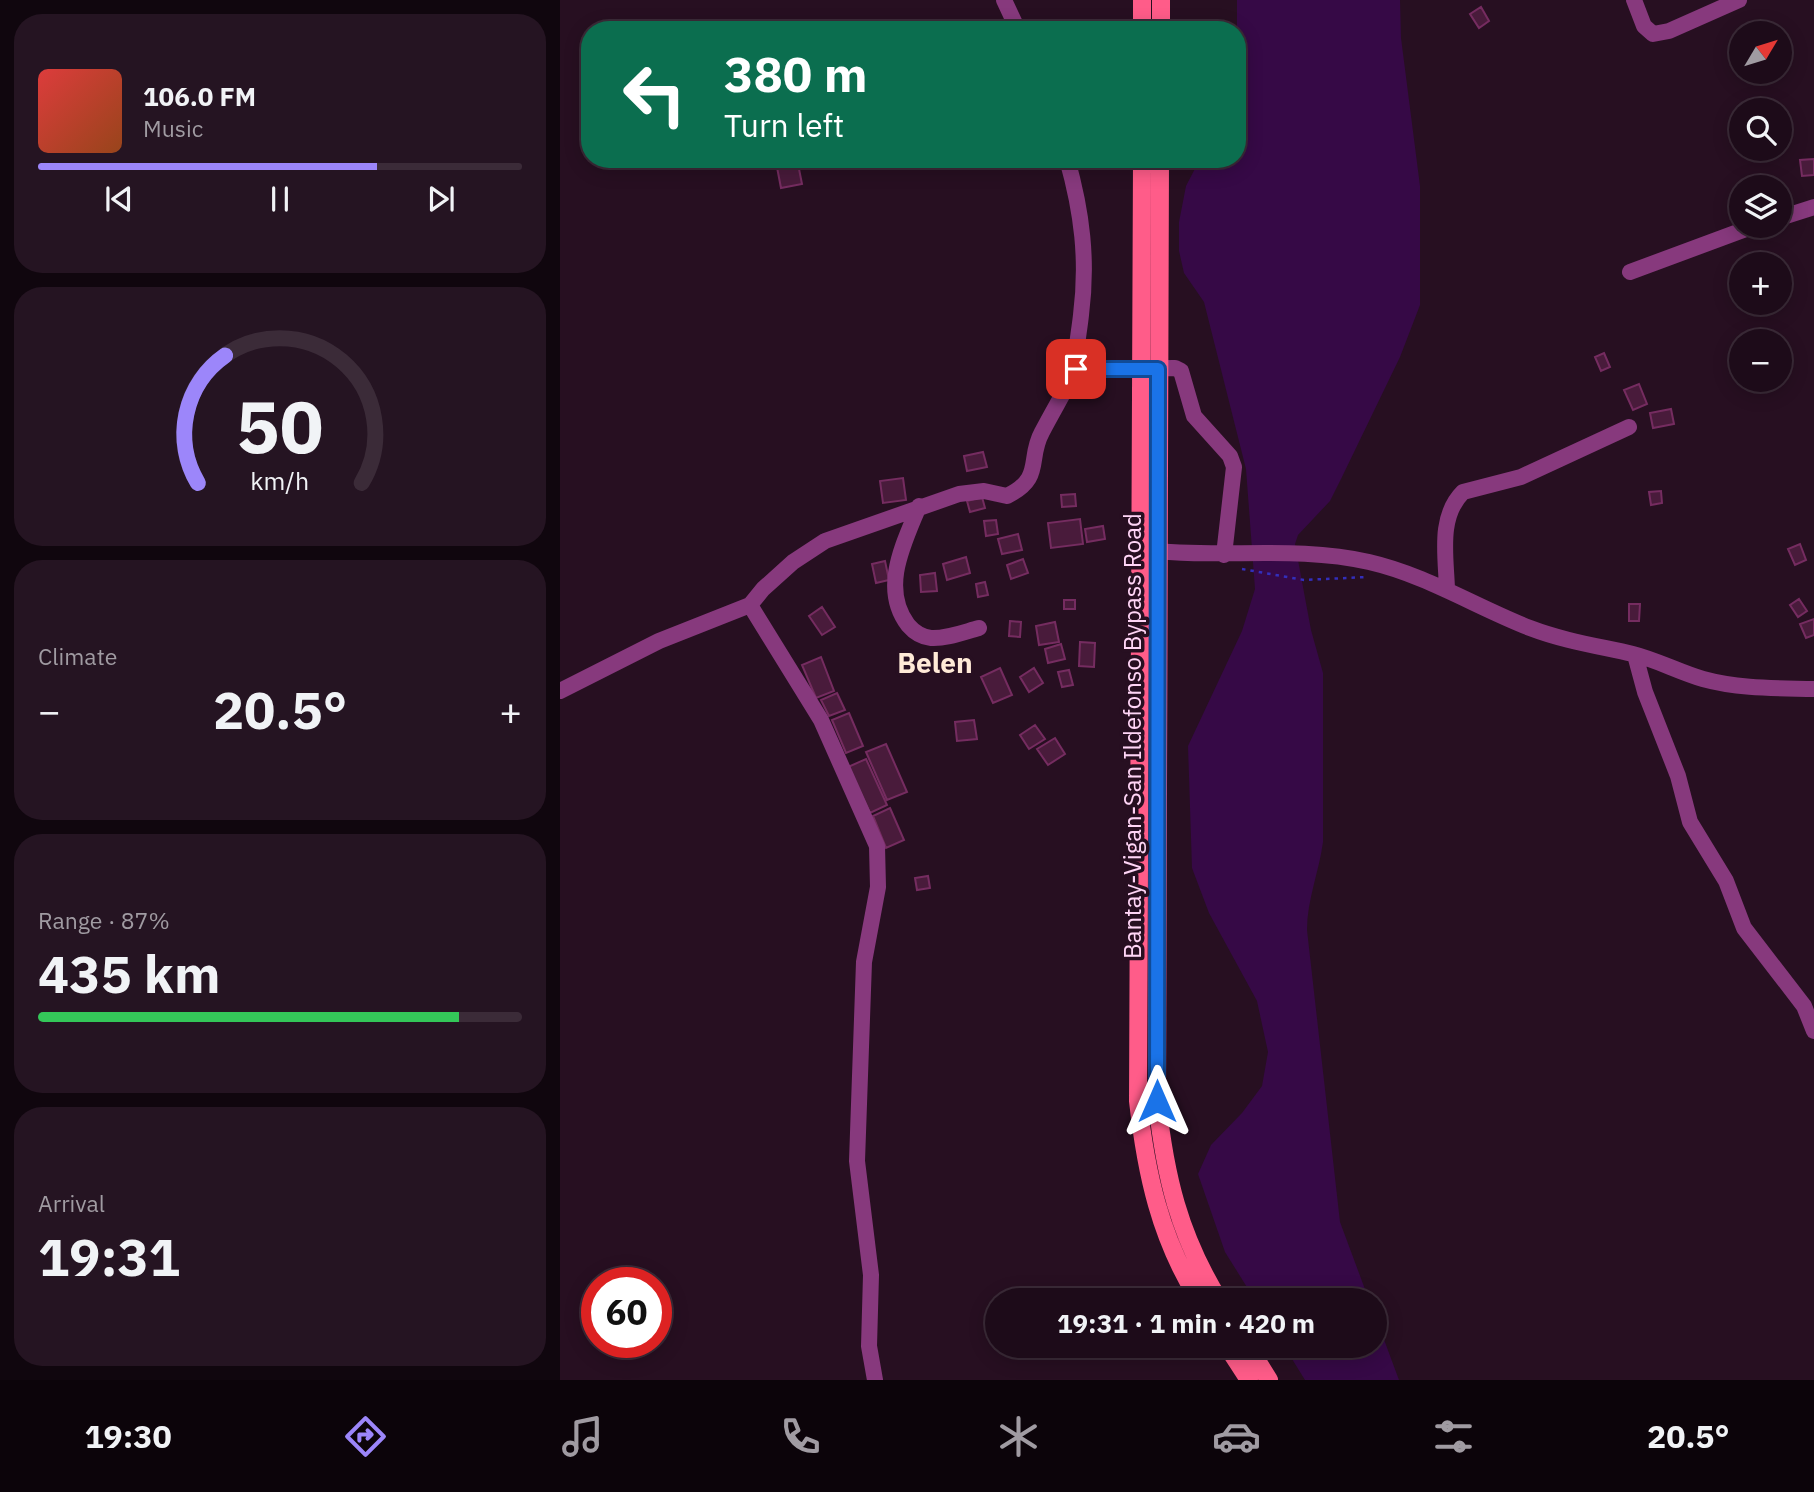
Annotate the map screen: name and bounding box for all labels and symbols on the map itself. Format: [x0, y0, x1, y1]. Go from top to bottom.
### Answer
north arrow [1729, 21, 1792, 84]
pin [1046, 339, 1106, 399]
street label: Bantay-Vigan-San Ildefonso Bypass Road [1116, 513, 1148, 959]
district label: Belen [897, 644, 973, 681]
position arrow [1120, 1064, 1194, 1138]
speed limit sign: 60 [581, 1267, 672, 1358]

